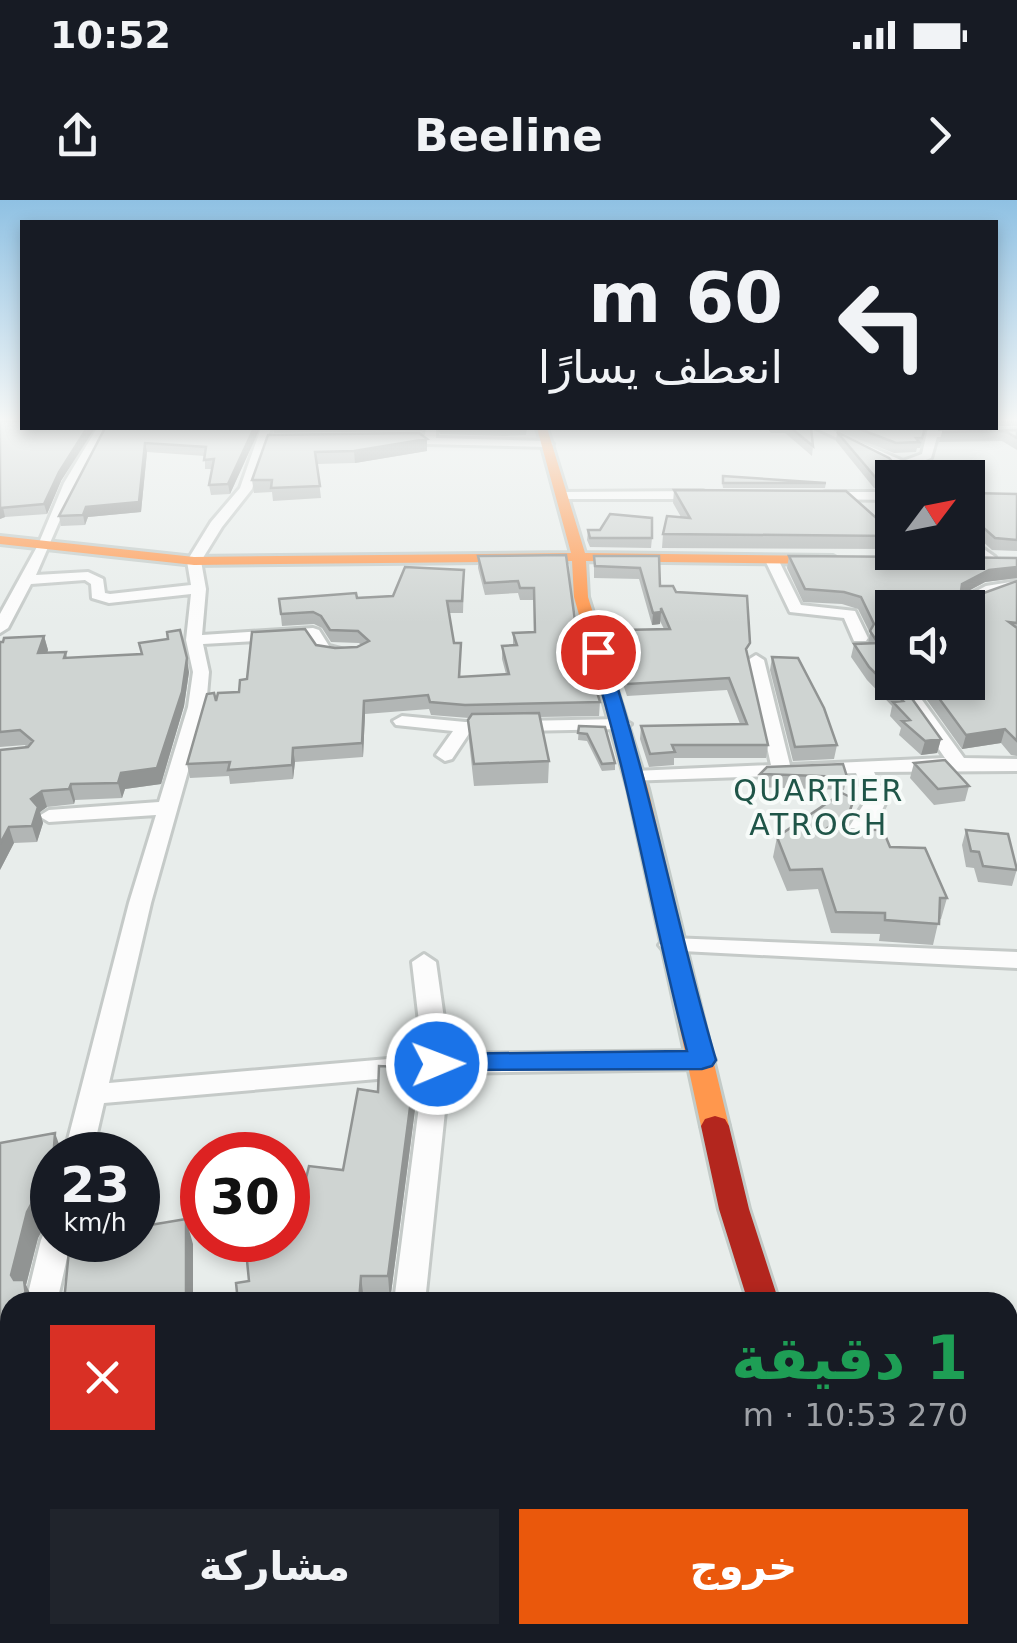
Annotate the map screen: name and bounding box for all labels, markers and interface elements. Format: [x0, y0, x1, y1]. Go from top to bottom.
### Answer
text: 10:52 [50, 13, 171, 57]
icon: share [50, 108, 105, 163]
icon: forward [912, 108, 967, 163]
text: Beeline [414, 109, 603, 162]
text: 60 m [588, 257, 783, 339]
icon: left [818, 260, 948, 390]
text: انعطف يسارًا [538, 341, 783, 394]
north arrow [875, 460, 985, 570]
map controls [875, 460, 985, 700]
button: sound [875, 590, 985, 700]
pin [556, 610, 641, 695]
icon: arrive [571, 625, 626, 680]
district label: QUARTIER ATROCH [733, 773, 905, 842]
position arrow [385, 1012, 489, 1116]
speed limit sign: 30 [180, 1132, 310, 1262]
text: 23 [60, 1156, 130, 1214]
text: km/h [63, 1208, 127, 1237]
text: 1 دقيقة [731, 1323, 968, 1393]
button: close [50, 1325, 155, 1430]
text: 270 m · 10:53 [743, 1396, 968, 1434]
button: مشاركة [50, 1509, 499, 1624]
button: خروج [519, 1509, 968, 1624]

